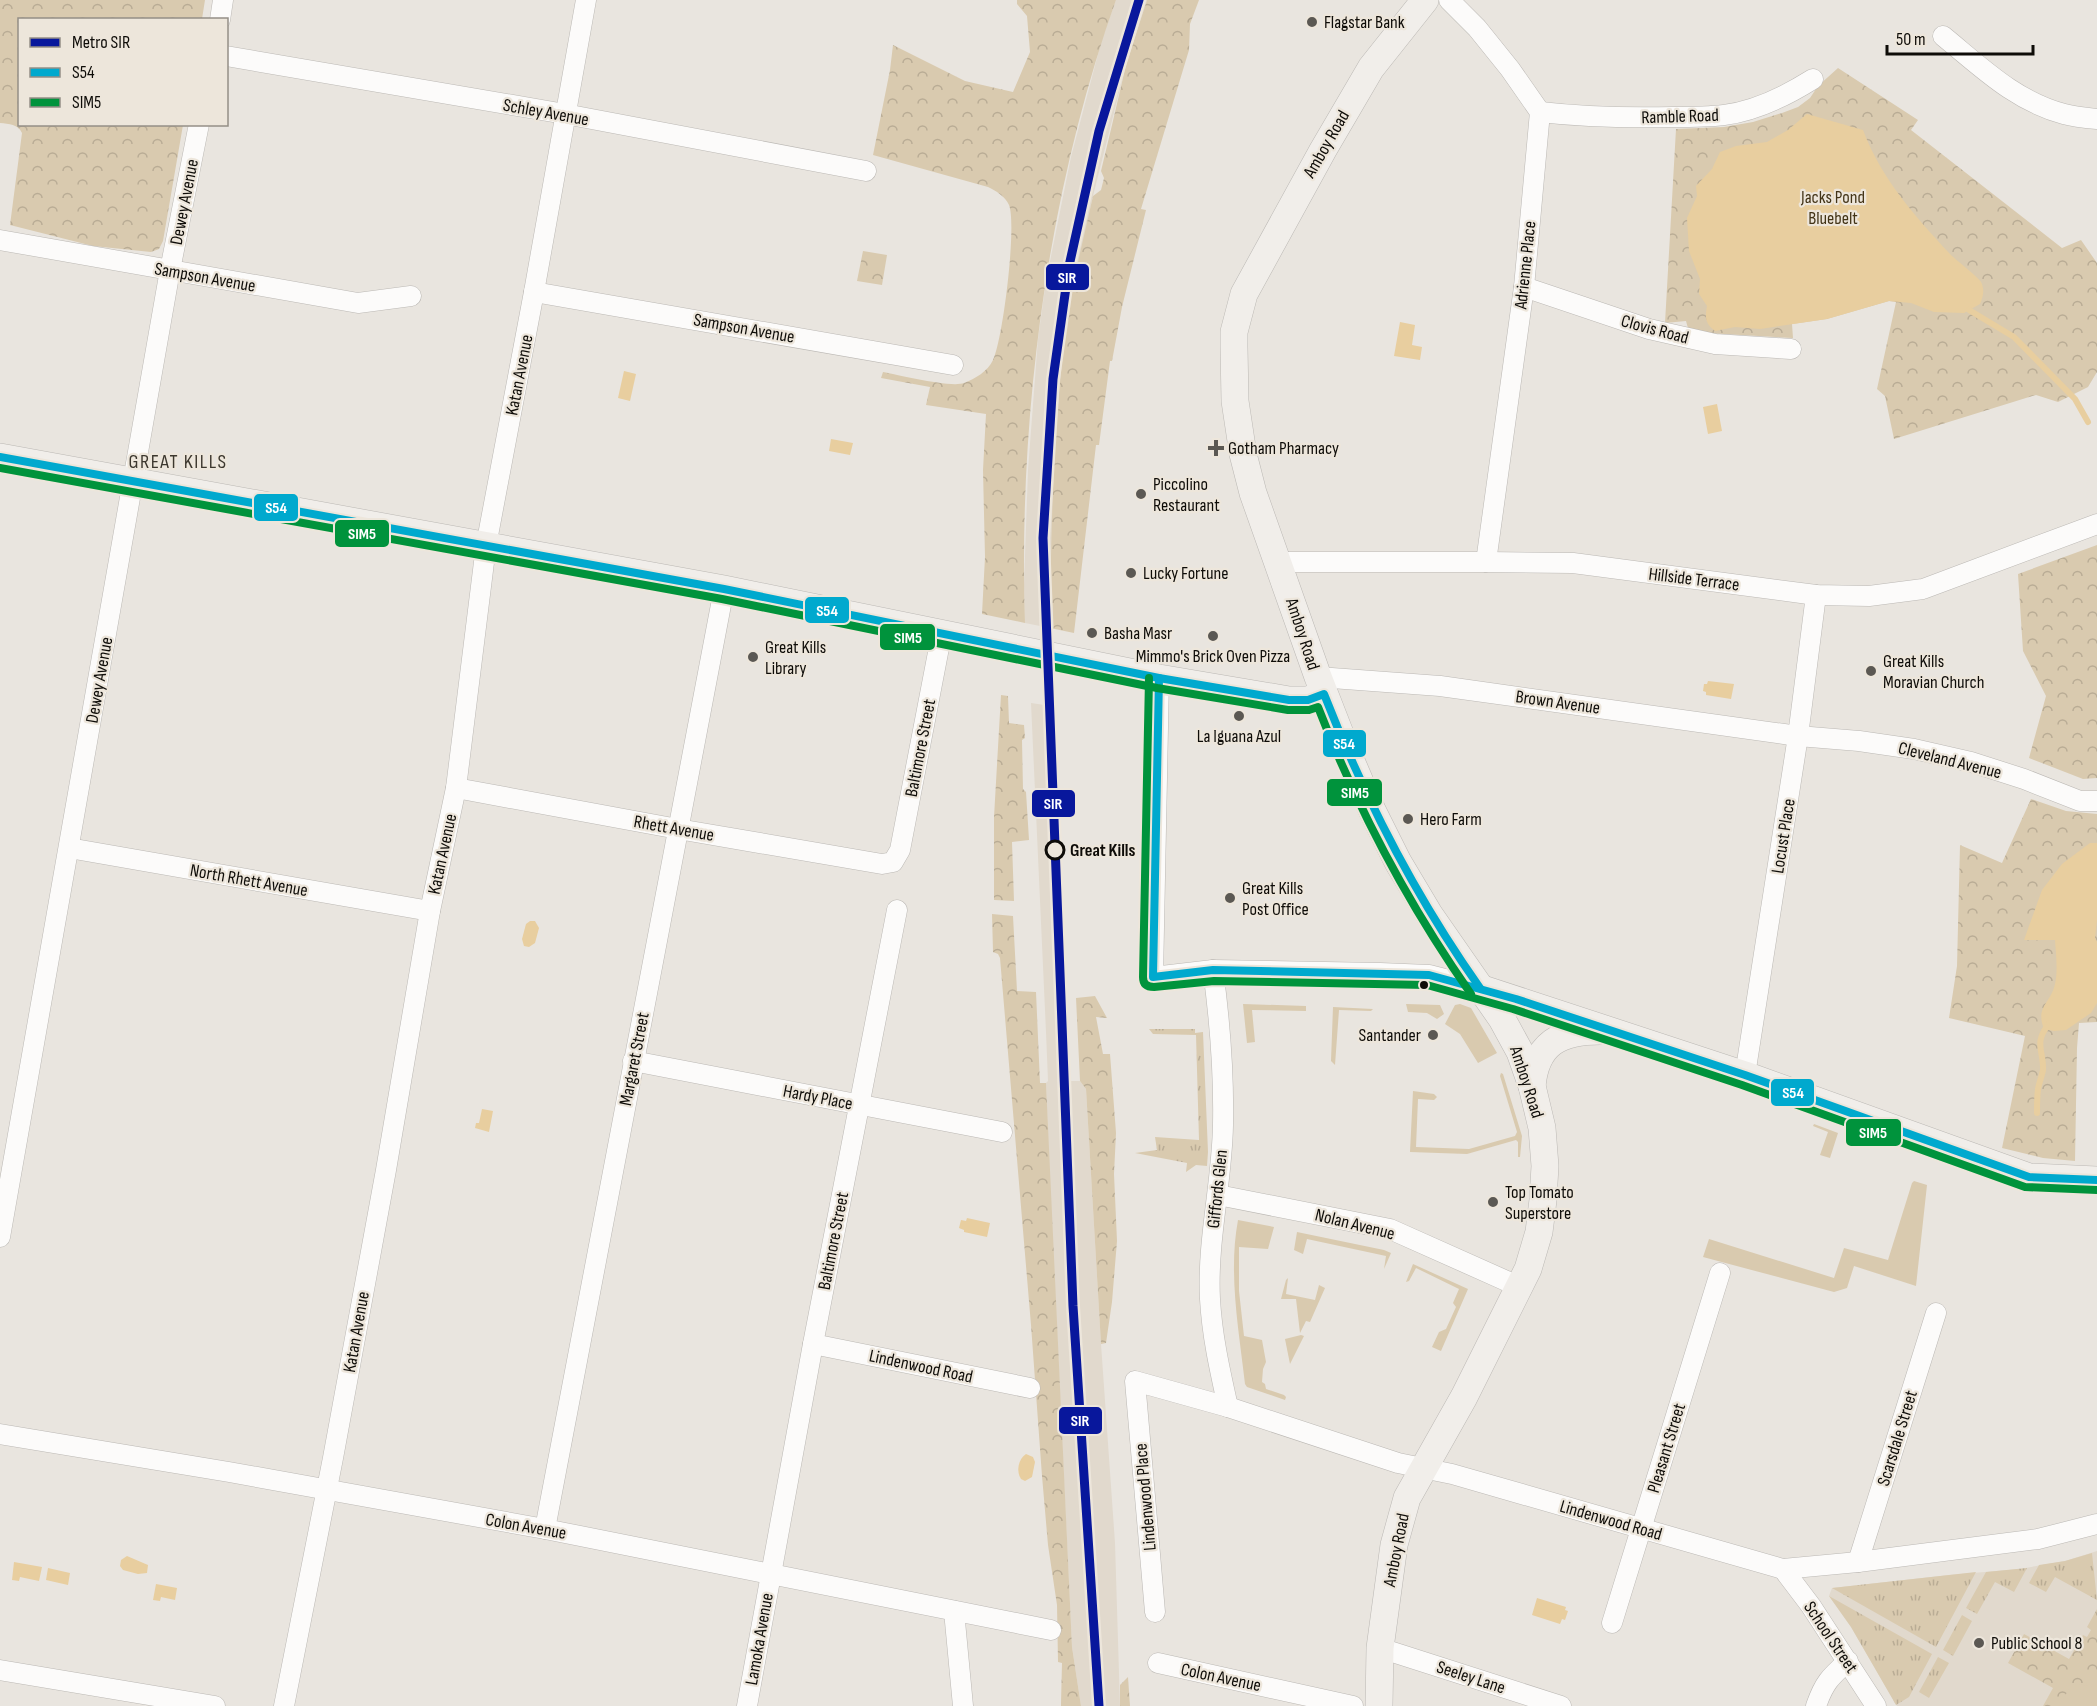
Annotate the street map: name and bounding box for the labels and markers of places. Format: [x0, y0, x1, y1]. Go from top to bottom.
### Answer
place label: Flagstar Bank [1324, 12, 1405, 33]
marker: Flagstar Bank [1305, 15, 1319, 29]
place label: Gotham Pharmacy [1228, 438, 1339, 459]
marker: Gotham Pharmacy [1209, 441, 1223, 455]
place label: Piccolino Restaurant [1153, 474, 1220, 516]
marker: Piccolino Restaurant [1134, 487, 1148, 501]
place label: Lucky Fortune [1143, 563, 1228, 584]
marker: Lucky Fortune [1124, 566, 1138, 580]
place label: Basha Masr [1104, 623, 1172, 644]
marker: Basha Masr [1085, 626, 1099, 640]
marker: Mimmo's Brick Oven Pizza [1206, 629, 1220, 643]
place label: Great Kills Library [765, 637, 826, 679]
place label: Mimmo's Brick Oven Pizza [1136, 646, 1290, 667]
marker: Great Kills Library [746, 650, 760, 664]
place label: Great Kills Moravian Church [1883, 651, 1984, 693]
marker: Great Kills Moravian Church [1864, 664, 1878, 678]
marker: La Iguana Azul [1232, 709, 1246, 723]
place label: La Iguana Azul [1197, 726, 1281, 747]
place label: Hero Farm [1420, 809, 1482, 830]
marker: Hero Farm [1401, 812, 1415, 826]
marker: Great Kills [1045, 840, 1065, 860]
place label: Great Kills [1070, 840, 1135, 861]
place label: Great Kills Post Office [1242, 878, 1309, 920]
marker: Great Kills Post Office [1223, 891, 1237, 905]
unlabelled marker [1418, 979, 1430, 991]
place label: Santander [1359, 1025, 1421, 1046]
marker: Santander [1426, 1028, 1440, 1042]
place label: Top Tomato Superstore [1505, 1182, 1574, 1224]
marker: Top Tomato Superstore [1486, 1195, 1500, 1209]
place label: Public School 8 [1991, 1633, 2082, 1654]
marker: Public School 8 [1972, 1636, 1986, 1650]

